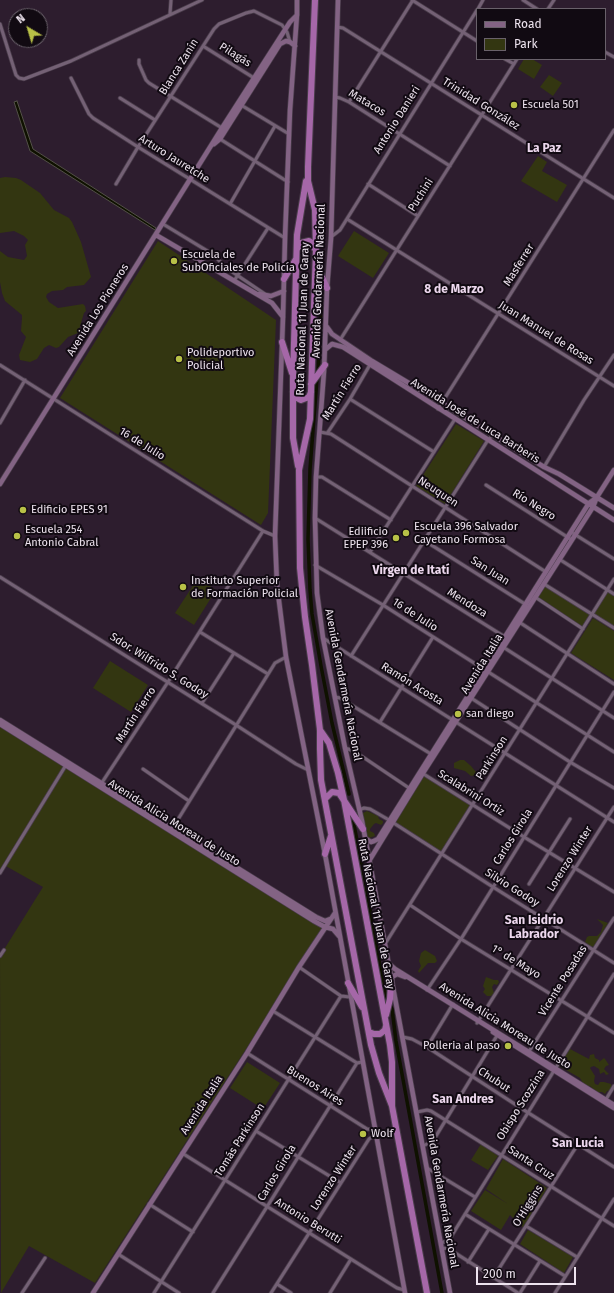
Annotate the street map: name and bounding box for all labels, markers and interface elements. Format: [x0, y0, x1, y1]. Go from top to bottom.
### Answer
north arrow [8, 8, 48, 48]
legend [476, 8, 606, 60]
text: N [14, 12, 28, 26]
text: Road [514, 17, 542, 31]
street label: Blanca Zanín [156, 36, 202, 98]
text: Park [514, 37, 538, 51]
street label: Pilagás [217, 40, 253, 70]
street label: Trinidad González [440, 75, 522, 133]
street label: Antonio Danieri [371, 84, 423, 156]
street label: Matacos [346, 87, 388, 119]
place label: Escuela 501 [522, 98, 579, 112]
marker: Escuela 501 [509, 100, 519, 110]
street label: Arturo Jauretche [136, 132, 212, 186]
district label: La Paz [527, 142, 561, 156]
street label: Puchini [406, 176, 436, 214]
street label: Avenida Gendarmería Nacional [310, 204, 328, 358]
street label: Masferrer [501, 241, 537, 289]
street label: Ruta Nacional 11 Juan de Garay [294, 242, 312, 396]
place label: Escuela de SubOficiales de Policía [182, 248, 295, 274]
marker: Escuela de SubOficiales de Policía [169, 256, 179, 266]
street label: Avenida Los Pioneros [64, 261, 132, 359]
district label: 8 de Marzo [424, 283, 484, 297]
street label: Juan Manuel de Rosas [496, 299, 596, 367]
place label: Polideportivo Policial [187, 346, 254, 372]
marker: Polideportivo Policial [174, 354, 184, 364]
street label: Martín Fierro [319, 361, 365, 423]
street label: Avenida José de Luca Barberis [408, 376, 542, 466]
street label: 16 de Julio [117, 425, 167, 463]
street label: Neuquen [415, 474, 461, 510]
street label: Río Negro [510, 487, 558, 523]
place label: Edificio EPES 91 [31, 503, 108, 517]
marker: Edificio EPES 91 [18, 505, 28, 515]
place label: Escuela 396 Salvador Cayetano Formosa [414, 520, 518, 546]
place label: Escuela 254 Antonio Cabral [25, 523, 98, 549]
place label: Ediificio EPEP 396 [344, 525, 388, 551]
marker: Escuela 396 Salvador Cayetano Formosa [401, 528, 411, 538]
marker: Escuela 254 Antonio Cabral [12, 531, 22, 541]
marker: Ediificio EPEP 396 [391, 533, 401, 543]
street label: San Juan [468, 554, 512, 588]
district label: Virgen de Itatí [373, 564, 449, 578]
place label: Instituto Superior de Formación Policial [191, 574, 298, 600]
marker: Instituto Superior de Formación Policial [178, 582, 188, 592]
street label: Mendoza [445, 586, 489, 620]
street label: 16 de Julio [390, 595, 440, 635]
street label: Avenida Gendarmería Nacional [322, 608, 364, 762]
street label: Sdor. Wilfrido S. Godoy [107, 630, 211, 702]
street label: Avenida Italia [458, 632, 506, 696]
street label: Ramón Acosta [379, 660, 445, 708]
street label: Martín Fierro [113, 685, 159, 745]
place label: san diego [466, 707, 514, 721]
marker: san diego [453, 709, 463, 719]
street label: Parkinson [473, 734, 511, 782]
street label: Scalabrini Ortiz [435, 767, 507, 819]
street label: Avenida Alicia Moreau de Justo [106, 777, 242, 869]
street label: Carlos Girola [491, 807, 535, 867]
street label: Lorenzo Winter [545, 824, 595, 894]
street label: Ruta Nacional 11 Juan de Garay [355, 837, 397, 991]
street label: Silvio Godoy [482, 866, 542, 910]
district label: San Isidrio Labrador [505, 914, 563, 942]
street label: 1° de Mayo [489, 942, 543, 982]
street label: Vicente Posadas [536, 943, 590, 1019]
street label: Avenida Alicia Moreau de Justo [437, 980, 573, 1072]
place label: Polleria al paso [423, 1039, 500, 1053]
marker: Polleria al paso [503, 1041, 513, 1051]
street label: Buenos Aires [284, 1063, 346, 1109]
street label: Chubut [475, 1065, 513, 1095]
street label: Obispo Scozzina [494, 1067, 548, 1143]
street label: Avenida Italia [178, 1073, 226, 1137]
district label: San Andres [432, 1093, 494, 1107]
street label: Tomás Parkinson [212, 1101, 268, 1179]
street label: Avenida Gendarmería Nacional [421, 1115, 461, 1269]
place label: Wolf [371, 1127, 393, 1141]
marker: Wolf [358, 1129, 368, 1139]
district label: San Lucia [552, 1137, 604, 1151]
street label: Carlos Girola [255, 1142, 299, 1204]
street label: Lorenzo Winter [308, 1143, 360, 1213]
street label: Santa Cruz [505, 1143, 557, 1183]
street label: O'Higgins [510, 1183, 546, 1229]
street label: Antonio Berutti [272, 1195, 344, 1247]
scale bar [478, 1259, 578, 1285]
text: 200 m [483, 1267, 516, 1281]

